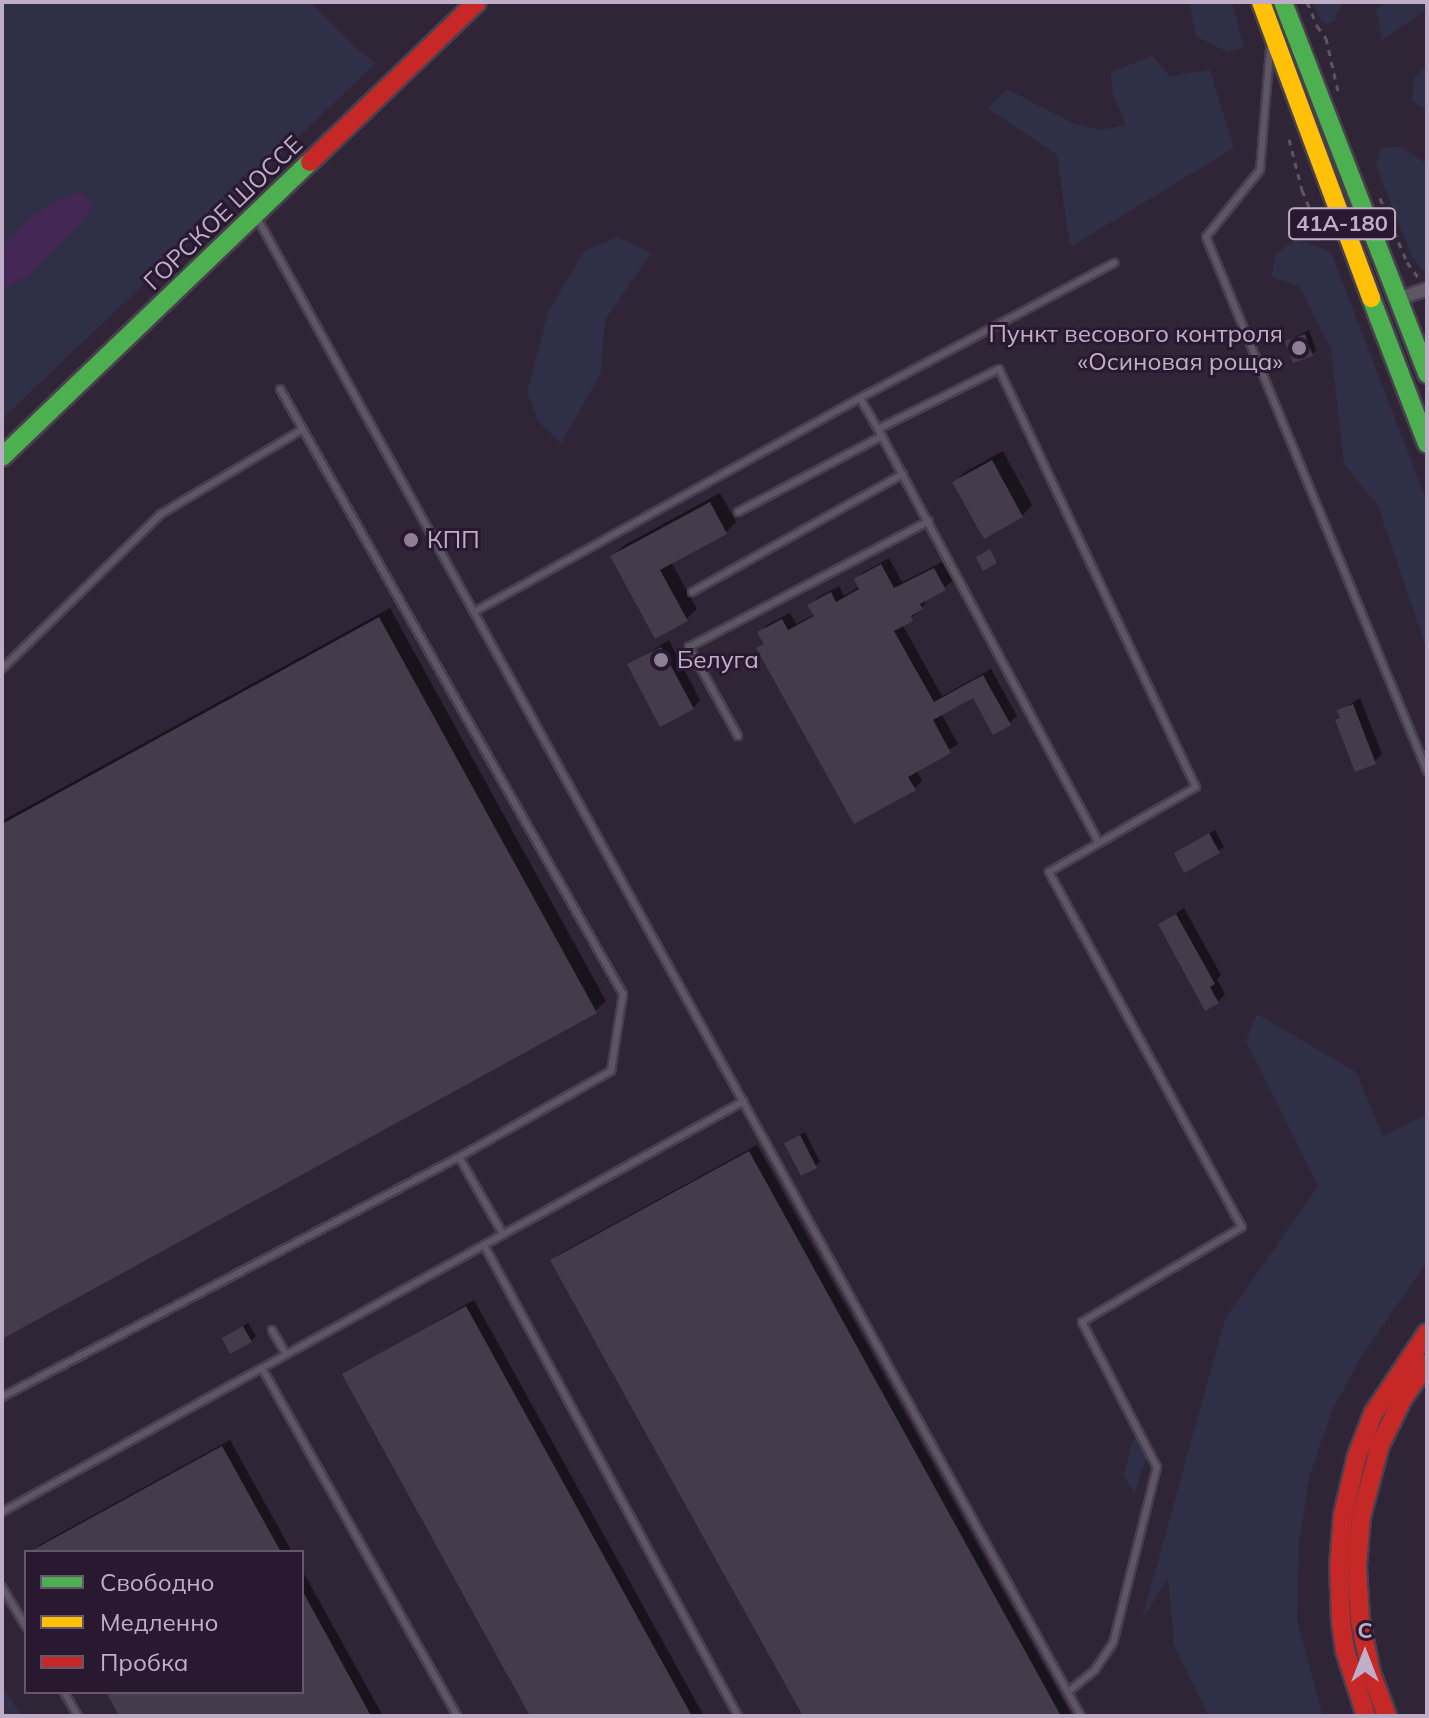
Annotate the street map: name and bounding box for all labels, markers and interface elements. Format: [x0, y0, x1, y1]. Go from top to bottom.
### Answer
street label: ГОРСКОЕ ШОССЕ [138, 130, 308, 296]
road number: 41А-180 [1288, 206, 1396, 242]
place label: Пункт весового контроля «Осиновая роща» [988, 320, 1283, 376]
marker: Пункт весового контроля «Осиновая роща» [1290, 339, 1308, 357]
place label: КПП [427, 526, 479, 554]
marker: КПП [402, 531, 420, 549]
place label: Белуга [677, 646, 759, 674]
marker: Белуга [652, 651, 670, 669]
legend [24, 1550, 304, 1694]
text: Свободно [100, 1567, 215, 1597]
text: Медленно [100, 1607, 219, 1637]
north arrow [1325, 1614, 1405, 1694]
text: С [1357, 1616, 1373, 1644]
text: Пробка [100, 1647, 188, 1677]

